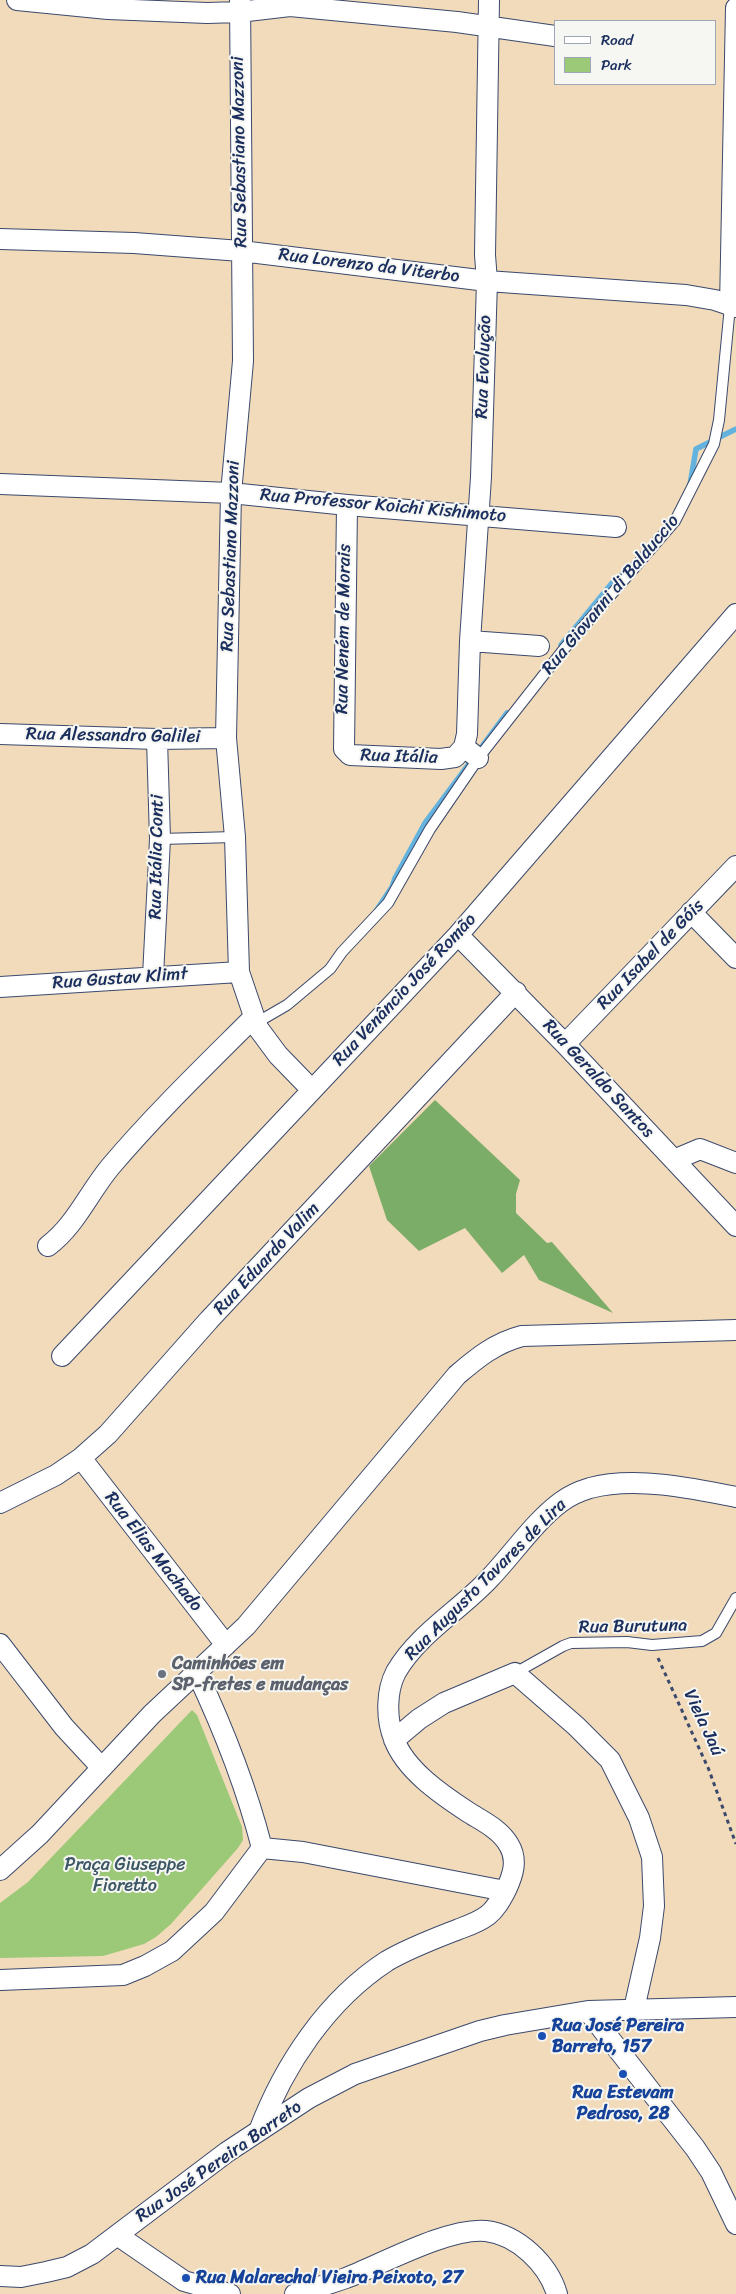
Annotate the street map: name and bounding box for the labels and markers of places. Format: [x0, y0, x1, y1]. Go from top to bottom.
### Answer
place label: Caminhões em SP-fretes e mudanças [172, 1653, 348, 1696]
marker: Caminhões em SP-fretes e mudanças [156, 1668, 168, 1680]
place label: Rua José Pereira Barreto, 157 [552, 2015, 684, 2058]
marker: Rua José Pereira Barreto, 157 [536, 2030, 548, 2042]
marker: Rua Estevam Pedroso, 28 [617, 2068, 629, 2080]
place label: Rua Estevam Pedroso, 28 [573, 2082, 673, 2124]
place label: Rua Malarechal Vieira Peixoto, 27 [196, 2267, 463, 2289]
marker: Rua Malarechal Vieira Peixoto, 27 [180, 2272, 192, 2284]

